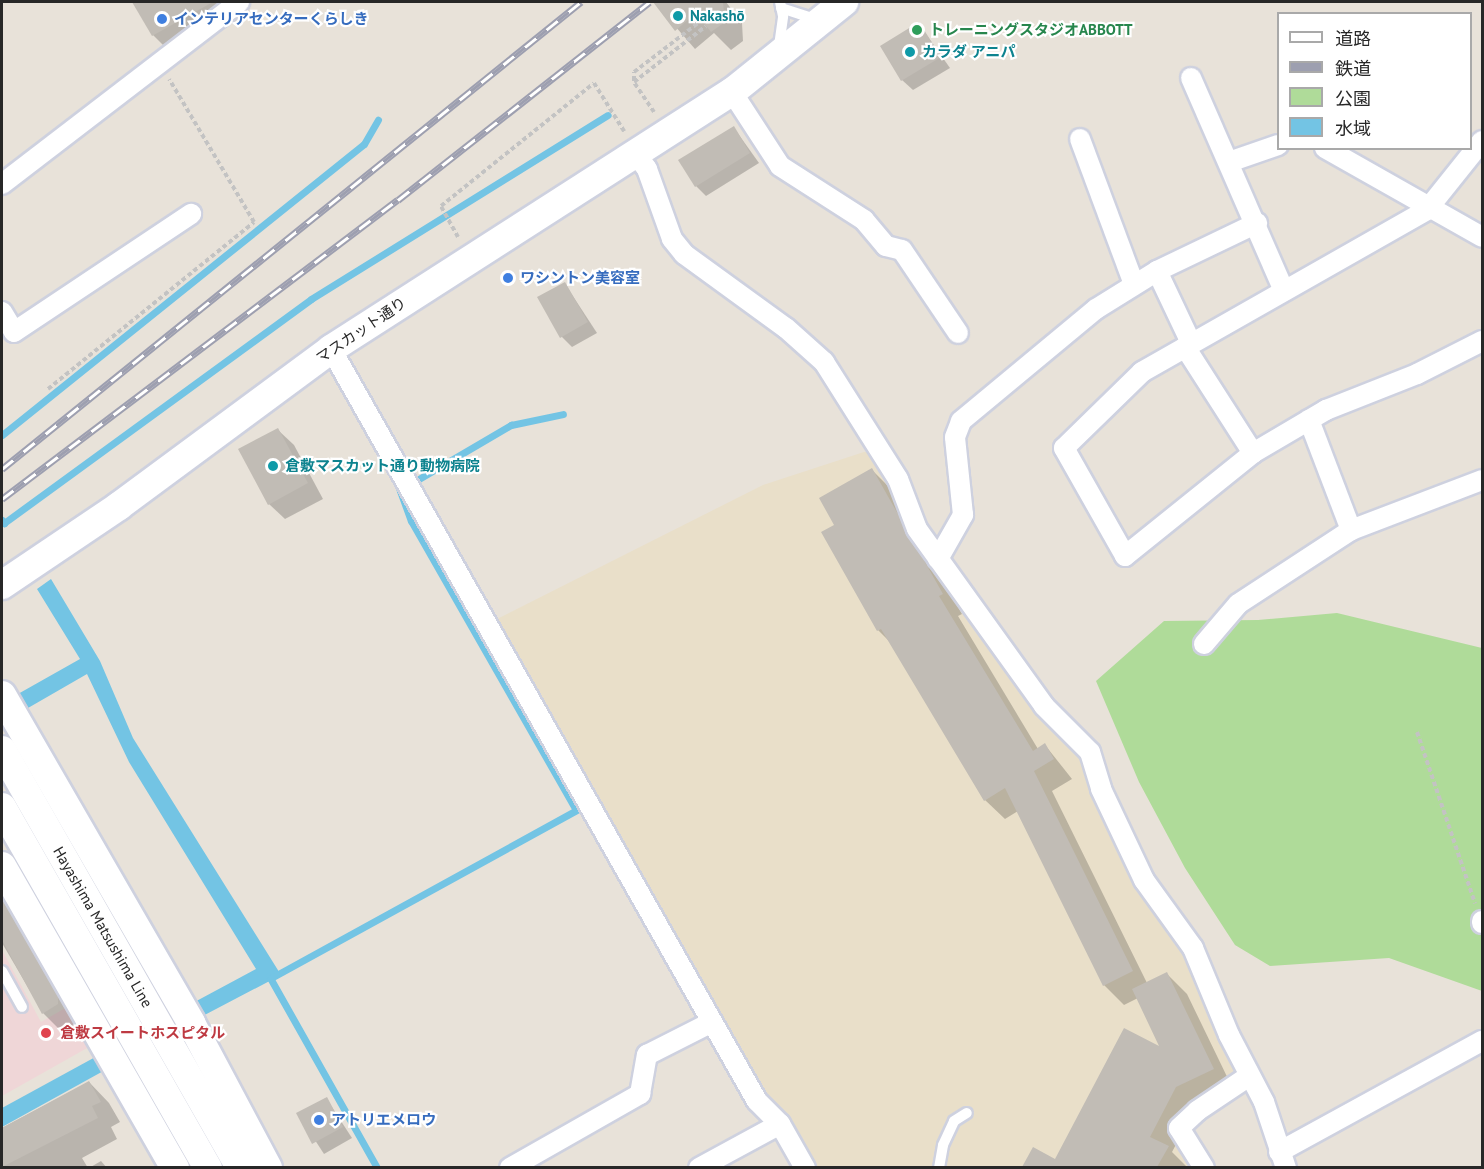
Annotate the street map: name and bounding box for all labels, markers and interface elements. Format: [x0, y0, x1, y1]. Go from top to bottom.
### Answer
place label: Nakashō [690, 7, 745, 25]
marker: Nakashō [671, 9, 685, 23]
place label: インテリアセンターくらしき [174, 10, 369, 28]
marker: インテリアセンターくらしき [155, 12, 169, 26]
legend [1277, 12, 1472, 150]
place label: トレーニングスタジオABBOTT [929, 21, 1133, 39]
marker: トレーニングスタジオABBOTT [910, 23, 924, 37]
text: 道路 [1335, 27, 1371, 50]
place label: カラダ アニパ [922, 43, 1016, 61]
marker: カラダ アニパ [903, 45, 917, 59]
text: 鉄道 [1335, 57, 1371, 80]
text: 公園 [1335, 87, 1371, 110]
text: 水域 [1335, 117, 1371, 140]
place label: ワシントン美容室 [520, 269, 640, 287]
marker: ワシントン美容室 [501, 271, 515, 285]
street label: マスカット通り [312, 293, 410, 367]
place label: 倉敷マスカット通り動物病院 [285, 457, 480, 475]
marker: 倉敷マスカット通り動物病院 [266, 459, 280, 473]
street label: Hayashima Matsushima Line [50, 843, 156, 1011]
marker: 倉敷スイートホスピタル [37, 1024, 55, 1042]
place label: 倉敷スイートホスピタル [60, 1024, 225, 1042]
place label: アトリエメロウ [331, 1111, 436, 1129]
marker: アトリエメロウ [312, 1113, 326, 1127]

